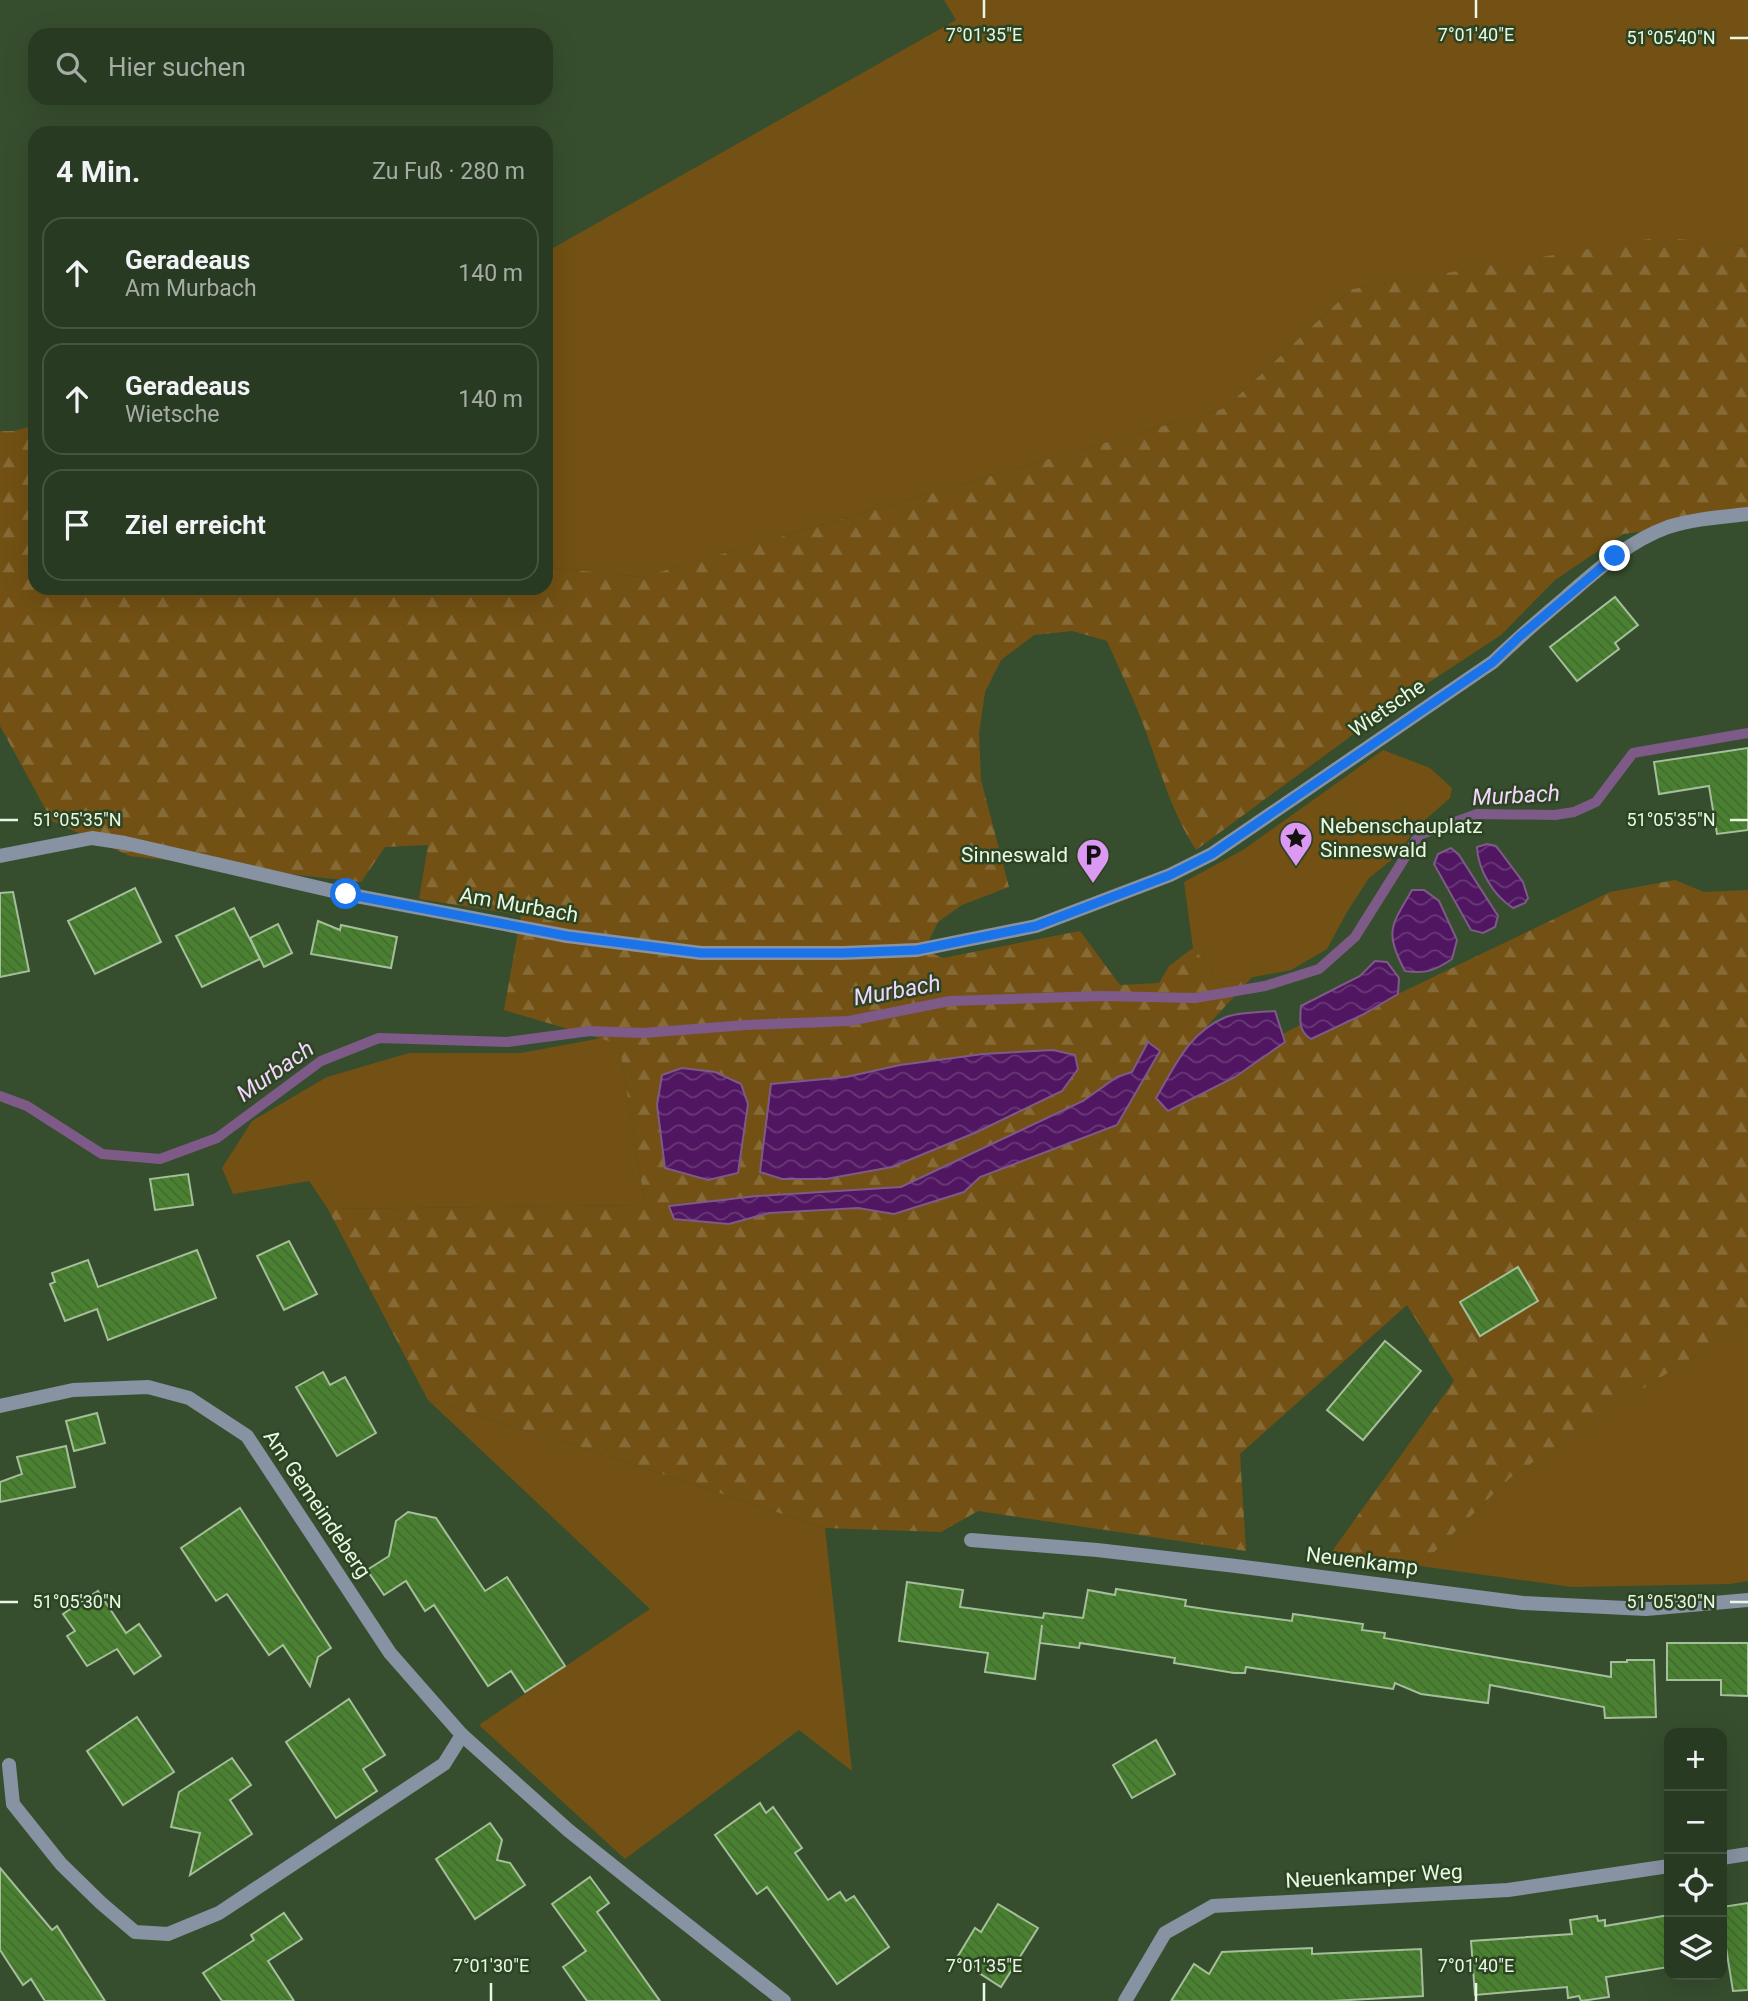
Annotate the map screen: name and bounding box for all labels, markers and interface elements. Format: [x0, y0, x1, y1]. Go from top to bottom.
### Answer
text: 7°01'35"E [946, 24, 1022, 45]
text: 7°01'40"E [1438, 24, 1514, 45]
text: 51°05'40"N [1626, 27, 1716, 48]
search box [28, 28, 553, 105]
icon: search [52, 48, 90, 86]
text: Hier suchen [108, 52, 246, 82]
text: 4 Min. [56, 154, 140, 189]
text: Zu Fuß · 280 m [372, 158, 525, 185]
text: Geradeaus [125, 245, 250, 275]
icon: ahead [58, 254, 96, 292]
text: 140 m [458, 260, 523, 287]
text: Am Murbach [125, 275, 257, 302]
text: Geradeaus [125, 371, 250, 401]
icon: ahead [58, 380, 96, 418]
text: 140 m [458, 386, 523, 413]
text: Wietsche [125, 401, 220, 428]
icon: arrive [58, 506, 96, 544]
text: Ziel erreicht [125, 510, 266, 540]
route end [1599, 540, 1630, 571]
street label: Wietsche [1345, 674, 1429, 742]
water label: Murbach [1471, 780, 1561, 811]
text: 51°05'35"N [32, 809, 122, 830]
text: 51°05'35"N [1626, 809, 1716, 830]
place label: Nebenschauplatz Sinneswald [1320, 814, 1483, 862]
place icon: Nebenschauplatz Sinneswald [1277, 819, 1315, 868]
parking icon: Sinneswald [1074, 836, 1112, 885]
place label: Sinneswald [961, 843, 1068, 867]
route start [330, 878, 361, 909]
street label: Am Murbach [458, 883, 580, 927]
water label: Murbach [851, 970, 943, 1011]
water label: Murbach [232, 1035, 319, 1108]
street label: Am Gemeindeberg [259, 1425, 375, 1583]
street label: Neuenkamp [1305, 1542, 1419, 1580]
text: 51°05'30"N [32, 1591, 122, 1612]
text: 51°05'30"N [1626, 1591, 1716, 1612]
map controls [1664, 1728, 1727, 1980]
button: + [1664, 1728, 1727, 1791]
button: − [1664, 1791, 1727, 1854]
button: locate [1664, 1854, 1727, 1917]
street label: Neuenkamper Weg [1285, 1859, 1463, 1893]
button: layers [1664, 1917, 1727, 1980]
text: 7°01'30"E [453, 1955, 529, 1976]
text: 7°01'35"E [946, 1955, 1022, 1976]
text: 7°01'40"E [1438, 1955, 1514, 1976]

